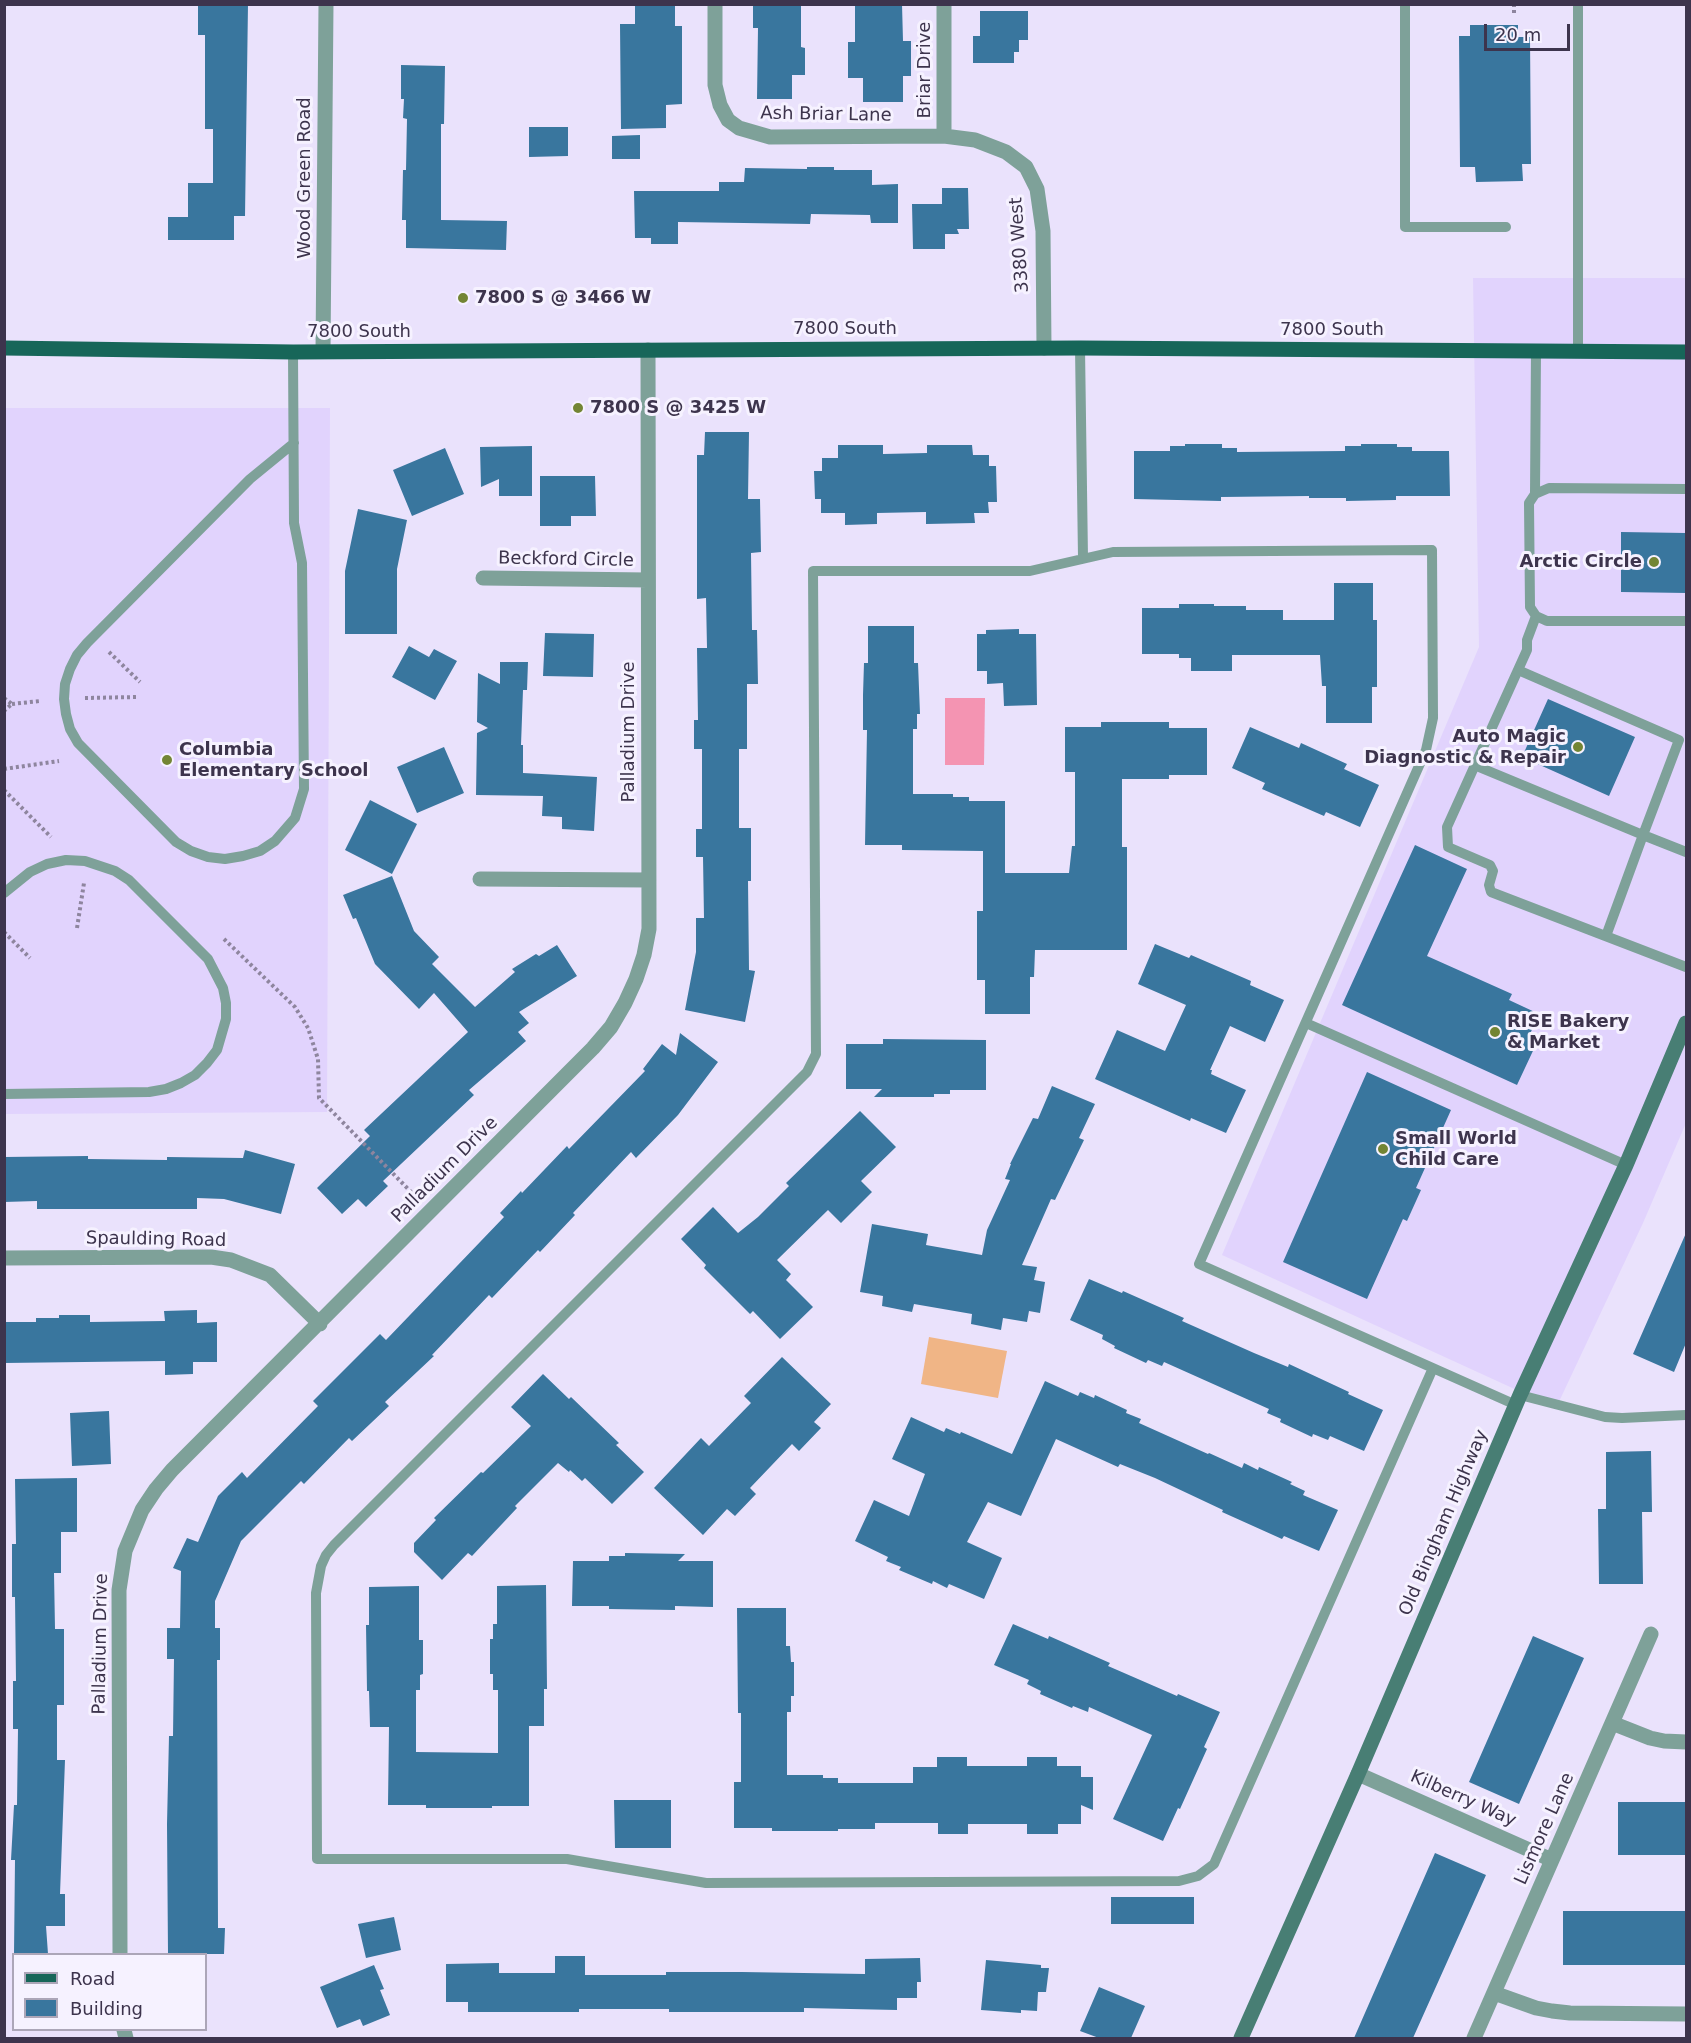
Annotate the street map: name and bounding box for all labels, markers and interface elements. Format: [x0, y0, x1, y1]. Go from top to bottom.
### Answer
scale bar [1487, 12, 1572, 50]
street label: Briar Drive [914, 22, 936, 118]
text: 20 m [1495, 24, 1541, 45]
street label: Wood Green Road [294, 97, 316, 259]
street label: Ash Briar Lane [760, 103, 892, 127]
street label: 3380 West [1006, 196, 1034, 294]
place label: 7800 S @ 3466 W [475, 287, 651, 309]
marker: 7800 S @ 3466 W [456, 291, 470, 305]
street label: 7800 South [793, 318, 897, 340]
street label: 7800 South [1280, 319, 1384, 341]
street label: 7800 South [307, 321, 411, 343]
place label: 7800 S @ 3425 W [590, 397, 766, 419]
marker: 7800 S @ 3425 W [571, 401, 585, 415]
street label: Beckford Circle [498, 548, 634, 572]
place label: Arctic Circle [1520, 551, 1642, 573]
marker: Arctic Circle [1647, 555, 1661, 569]
street label: Palladium Drive [618, 661, 640, 803]
place label: Auto Magic Diagnostic & Repair [1364, 726, 1566, 768]
place label: Columbia Elementary School [179, 739, 368, 782]
marker: Auto Magic Diagnostic & Repair [1571, 740, 1585, 754]
marker: Columbia Elementary School [160, 753, 174, 767]
place label: RISE Bakery & Market [1507, 1011, 1629, 1054]
marker: RISE Bakery & Market [1488, 1025, 1502, 1039]
street label: Palladium Drive [387, 1112, 503, 1228]
place label: Small World Child Care [1395, 1128, 1517, 1170]
marker: Small World Child Care [1376, 1142, 1390, 1156]
street label: Spaulding Road [86, 1228, 226, 1252]
street label: Old Bingham Highway [1395, 1427, 1493, 1619]
street label: Palladium Drive [89, 1573, 113, 1715]
street label: Kilberry Way [1407, 1766, 1519, 1832]
street label: Lismore Lane [1511, 1770, 1579, 1888]
legend [12, 1953, 207, 2031]
text: Road [70, 1968, 115, 1989]
text: Building [70, 1998, 143, 2019]

